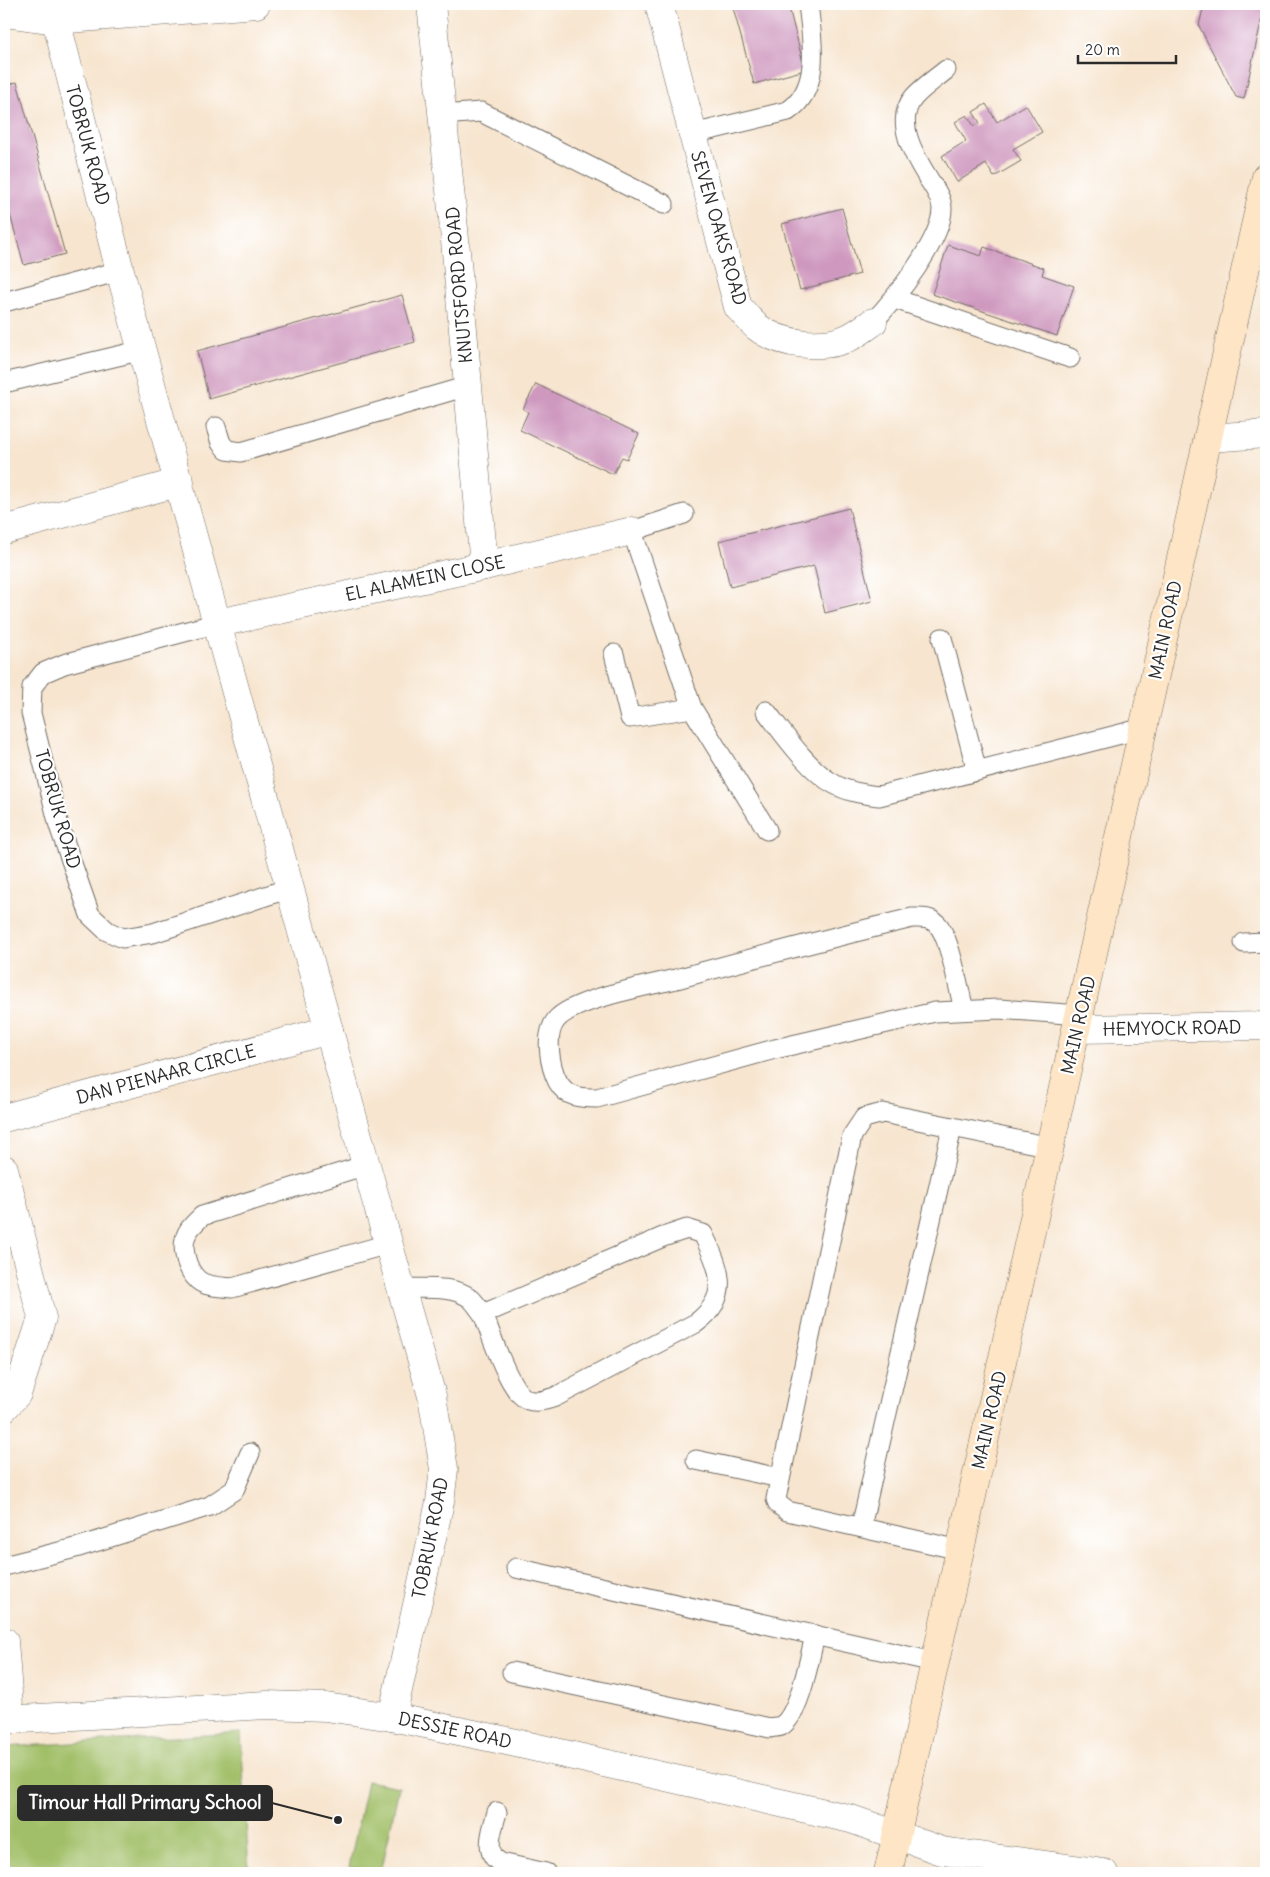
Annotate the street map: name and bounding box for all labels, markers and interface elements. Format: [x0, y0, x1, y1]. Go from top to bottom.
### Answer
scale bar [1078, 32, 1175, 64]
text: 20 m [1085, 40, 1120, 59]
street label: TOBRUK ROAD [61, 82, 115, 208]
street label: SEVEN OAKS ROAD [686, 148, 752, 308]
street label: KNUTSFORD ROAD [441, 206, 477, 364]
street label: EL ALAMEIN CLOSE [343, 550, 507, 606]
street label: MAIN ROAD [1143, 579, 1187, 681]
street label: TOBRUK ROAD [30, 747, 86, 871]
street label: MAIN ROAD [1056, 974, 1100, 1076]
street label: HEMYOCK ROAD [1102, 1015, 1242, 1041]
street label: DAN PIENAAR CIRCLE [74, 1039, 258, 1109]
street label: MAIN ROAD [967, 1369, 1011, 1471]
street label: TOBRUK ROAD [407, 1475, 453, 1601]
street label: DESSIE ROAD [396, 1707, 514, 1753]
callout: Timour Hall Primary School [18, 1786, 272, 1820]
text: Timour Hall Primary School [28, 1790, 262, 1814]

